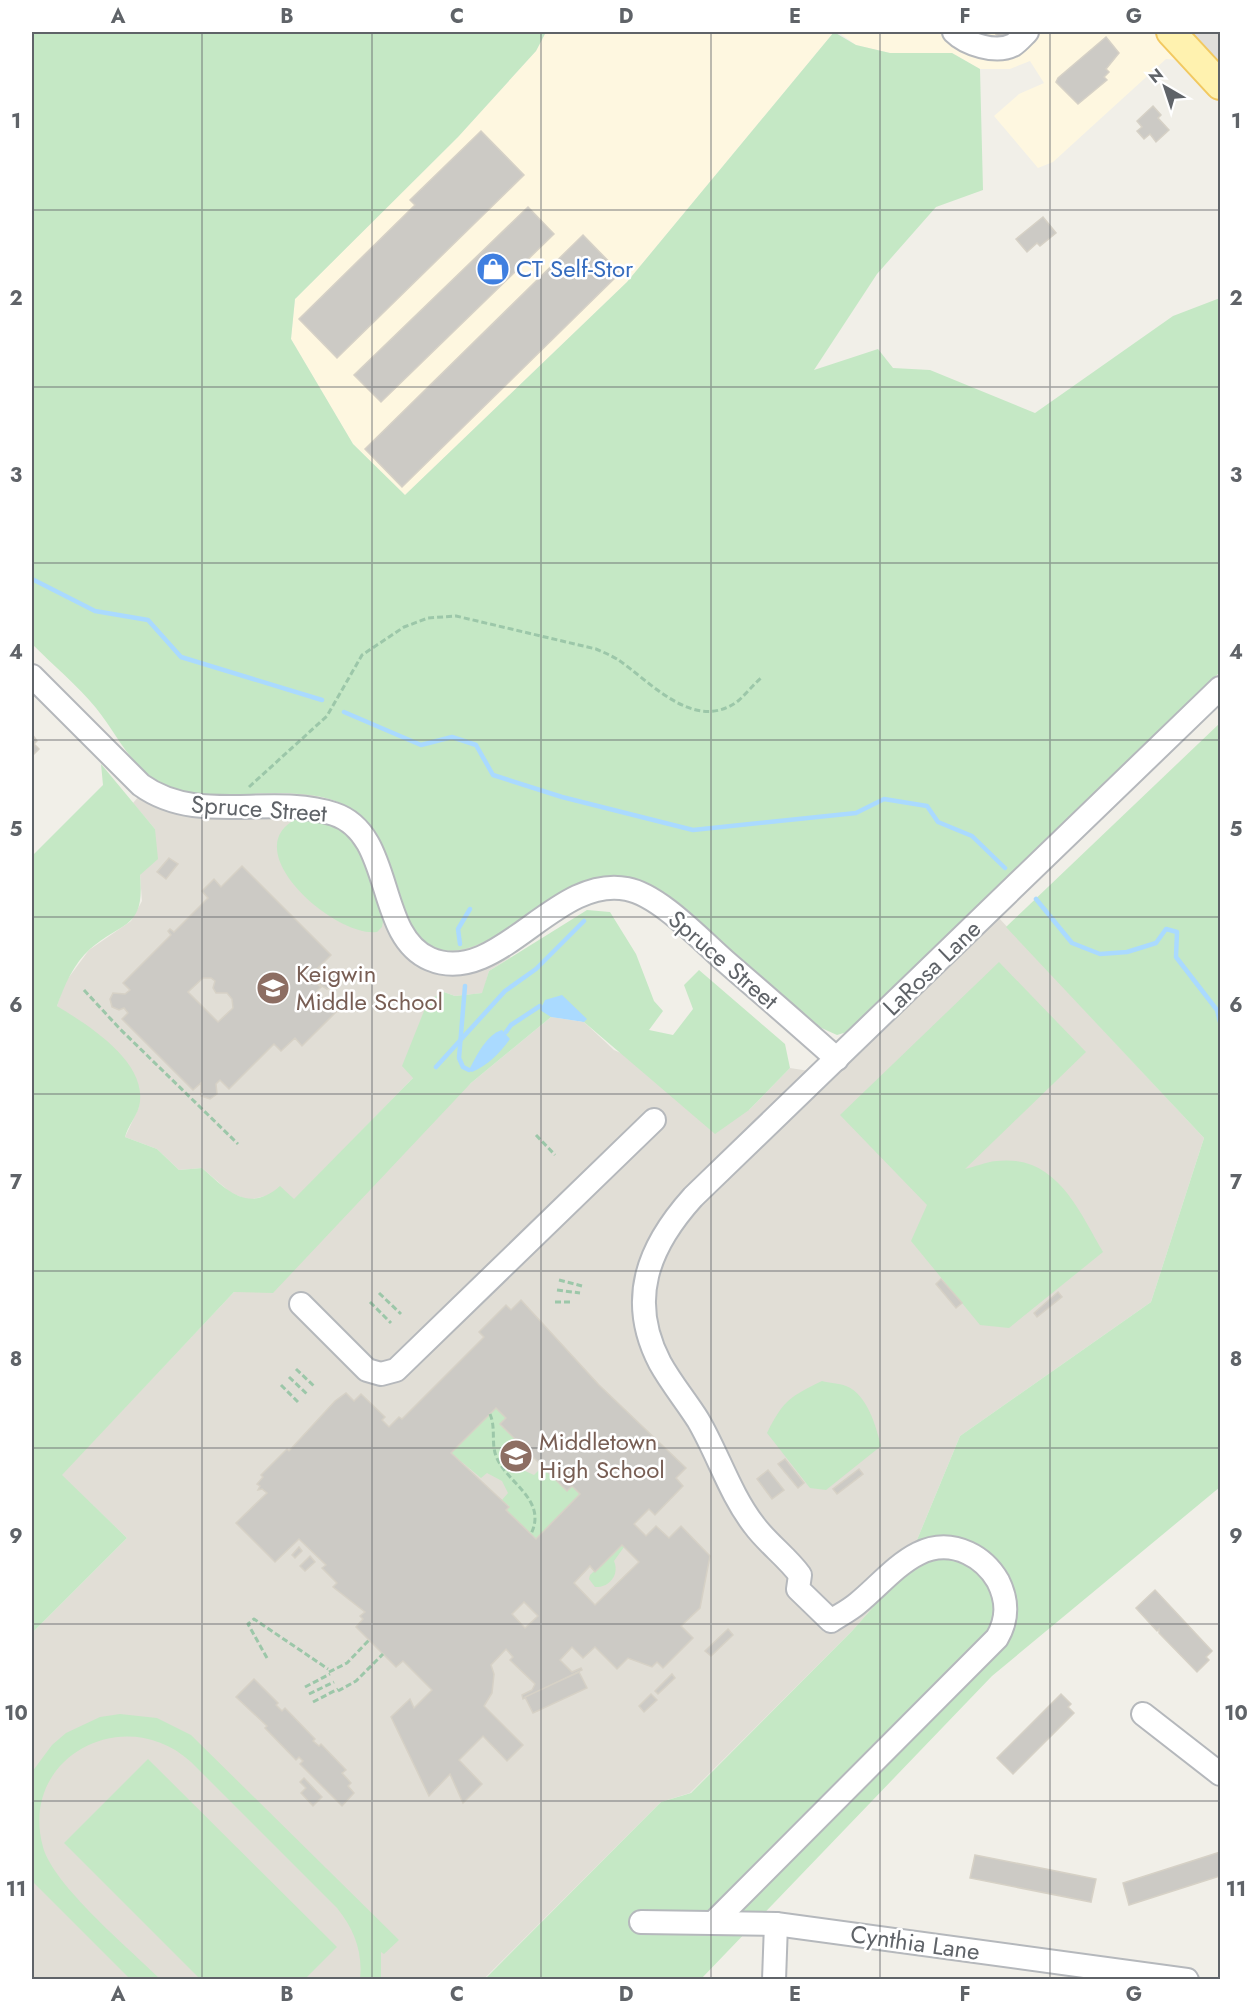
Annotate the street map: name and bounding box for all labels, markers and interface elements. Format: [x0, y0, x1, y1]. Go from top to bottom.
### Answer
text: A [110, 2, 126, 31]
text: B [280, 2, 294, 31]
text: C [450, 2, 464, 31]
text: D [619, 2, 633, 31]
text: E [789, 2, 801, 31]
text: F [959, 2, 971, 31]
text: G [1126, 2, 1142, 31]
north arrow [1135, 57, 1195, 117]
text: N [1144, 63, 1168, 89]
text: 1 [11, 107, 21, 136]
text: 1 [1231, 107, 1241, 136]
shop icon: CT Self-Stor [475, 251, 511, 287]
place label: CT Self-Stor [516, 251, 634, 286]
text: 2 [9, 284, 23, 313]
text: 2 [1229, 284, 1243, 313]
text: 3 [10, 461, 22, 490]
text: 3 [1230, 461, 1242, 490]
text: 4 [9, 638, 23, 667]
text: 4 [1229, 638, 1243, 667]
street label: Spruce Street [190, 786, 328, 831]
text: 5 [10, 815, 23, 844]
text: 5 [1230, 815, 1243, 844]
street label: Spruce Street [661, 902, 786, 1018]
street label: LaRosa Lane [875, 912, 989, 1024]
place label: Keigwin Middle School [296, 956, 443, 1019]
school or university icon: Keigwin Middle School [255, 970, 291, 1006]
text: 6 [9, 991, 23, 1020]
text: 6 [1229, 991, 1243, 1020]
text: 7 [10, 1168, 23, 1197]
text: 7 [1230, 1168, 1243, 1197]
text: 8 [10, 1345, 22, 1374]
text: 8 [1230, 1345, 1242, 1374]
place label: Middletown High School [539, 1424, 665, 1487]
school or university icon: Middletown High School [498, 1438, 534, 1474]
text: 9 [9, 1522, 23, 1551]
text: 9 [1229, 1522, 1243, 1551]
text: 10 [4, 1699, 28, 1728]
text: 10 [1224, 1699, 1248, 1728]
text: 11 [6, 1875, 26, 1904]
text: 11 [1226, 1875, 1246, 1904]
street label: Cynthia Lane [848, 1916, 982, 1969]
text: A [110, 1980, 126, 2009]
text: B [280, 1980, 294, 2009]
text: C [450, 1980, 464, 2009]
text: D [619, 1980, 633, 2009]
text: E [789, 1980, 801, 2009]
text: F [959, 1980, 971, 2009]
text: G [1126, 1980, 1142, 2009]

